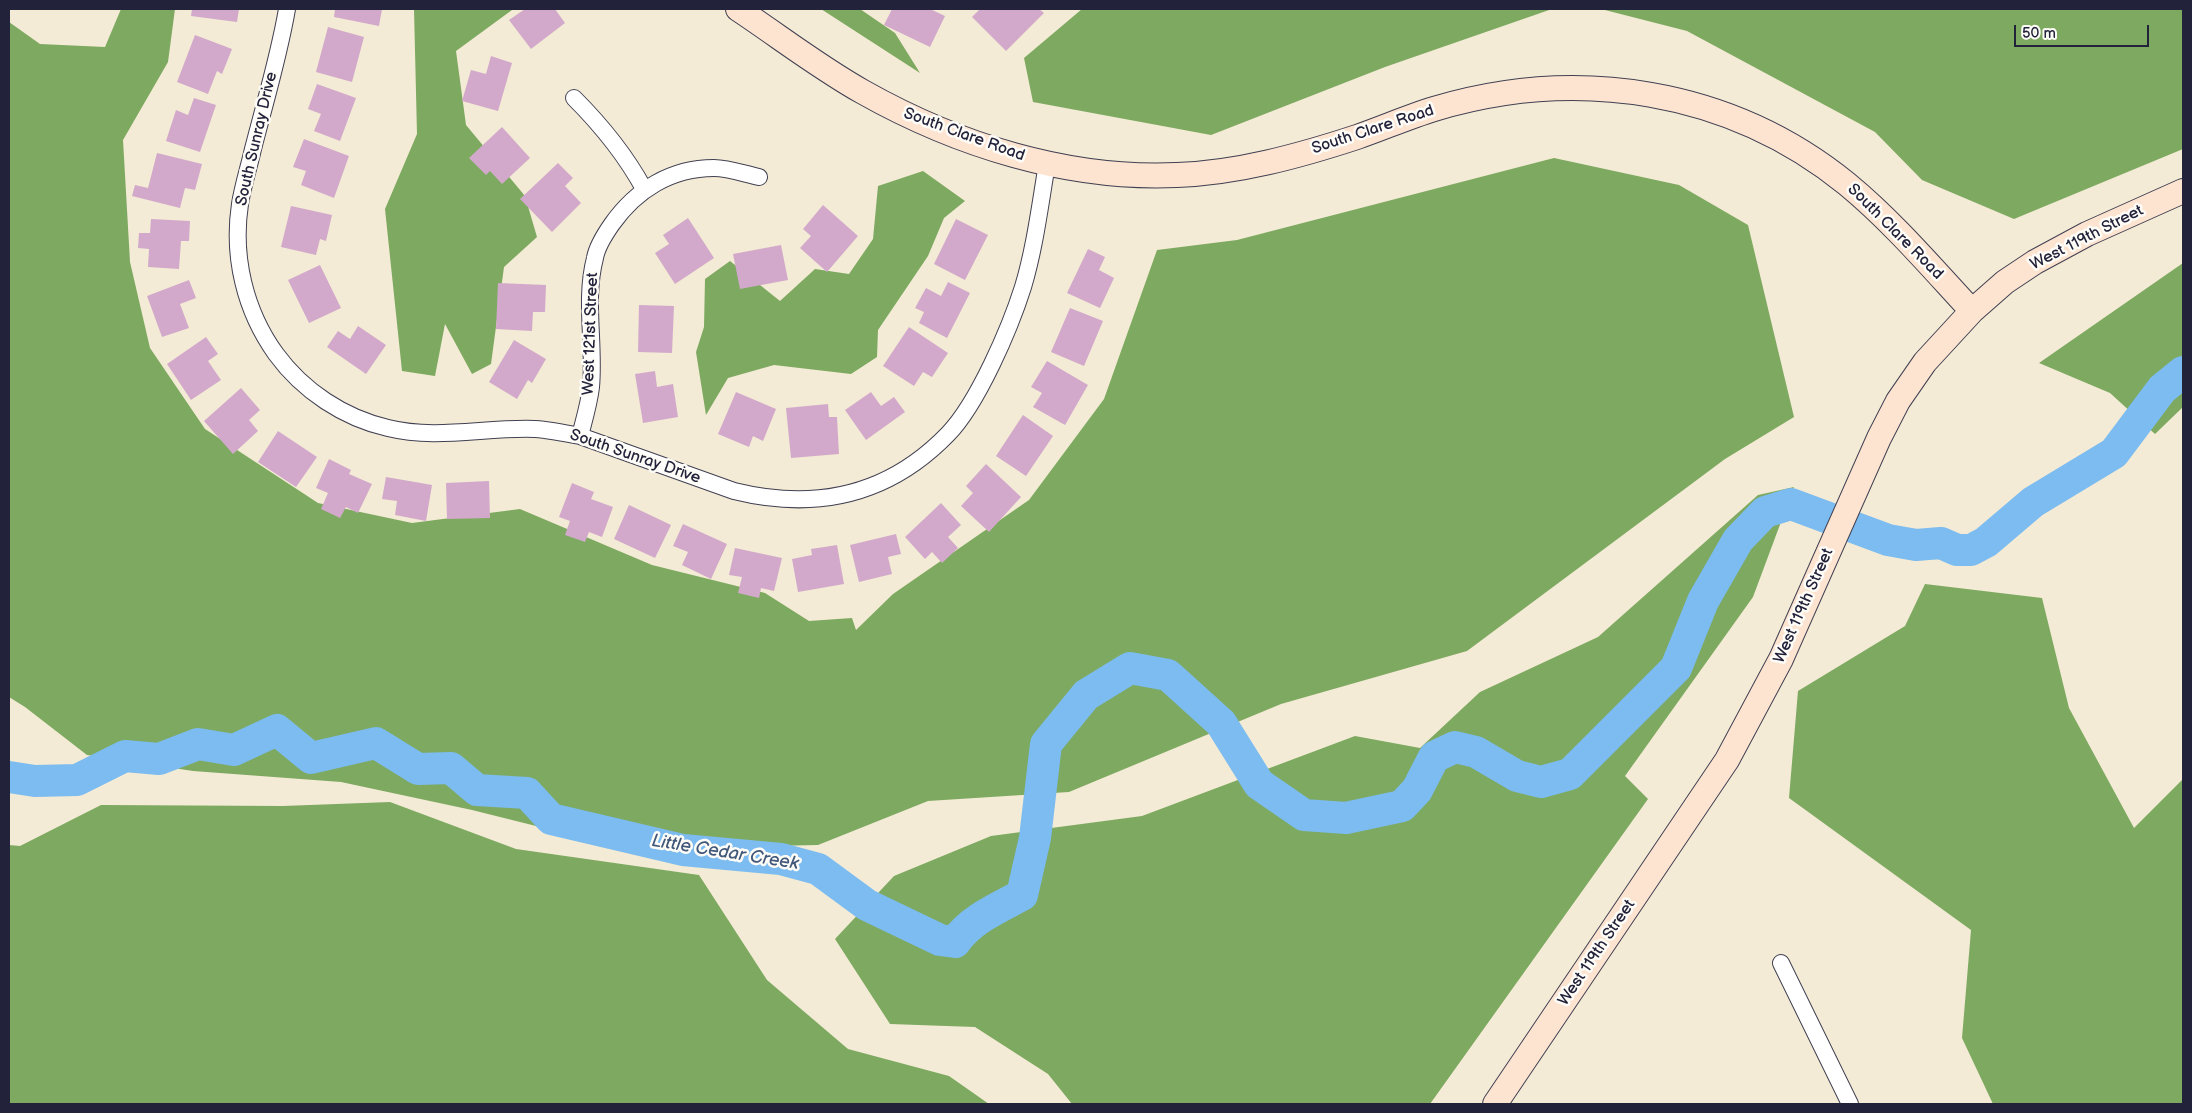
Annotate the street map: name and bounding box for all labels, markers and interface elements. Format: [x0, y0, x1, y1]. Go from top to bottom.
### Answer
scale bar [2017, 15, 2152, 47]
text: 50 m [2022, 24, 2056, 43]
street label: South Sunray Drive [232, 70, 282, 208]
street label: South Clare Road [1309, 101, 1437, 159]
street label: South Clare Road [901, 104, 1027, 166]
street label: South Clare Road [1843, 180, 1947, 284]
street label: West 119th Street [2027, 201, 2147, 275]
street label: West 121st Street [579, 272, 603, 396]
street label: South Sunray Drive [567, 426, 703, 488]
street label: West 119th Street [1770, 545, 1838, 667]
water label: Little Cedar Creek [650, 831, 800, 875]
street label: West 119th Street [1554, 896, 1640, 1010]

